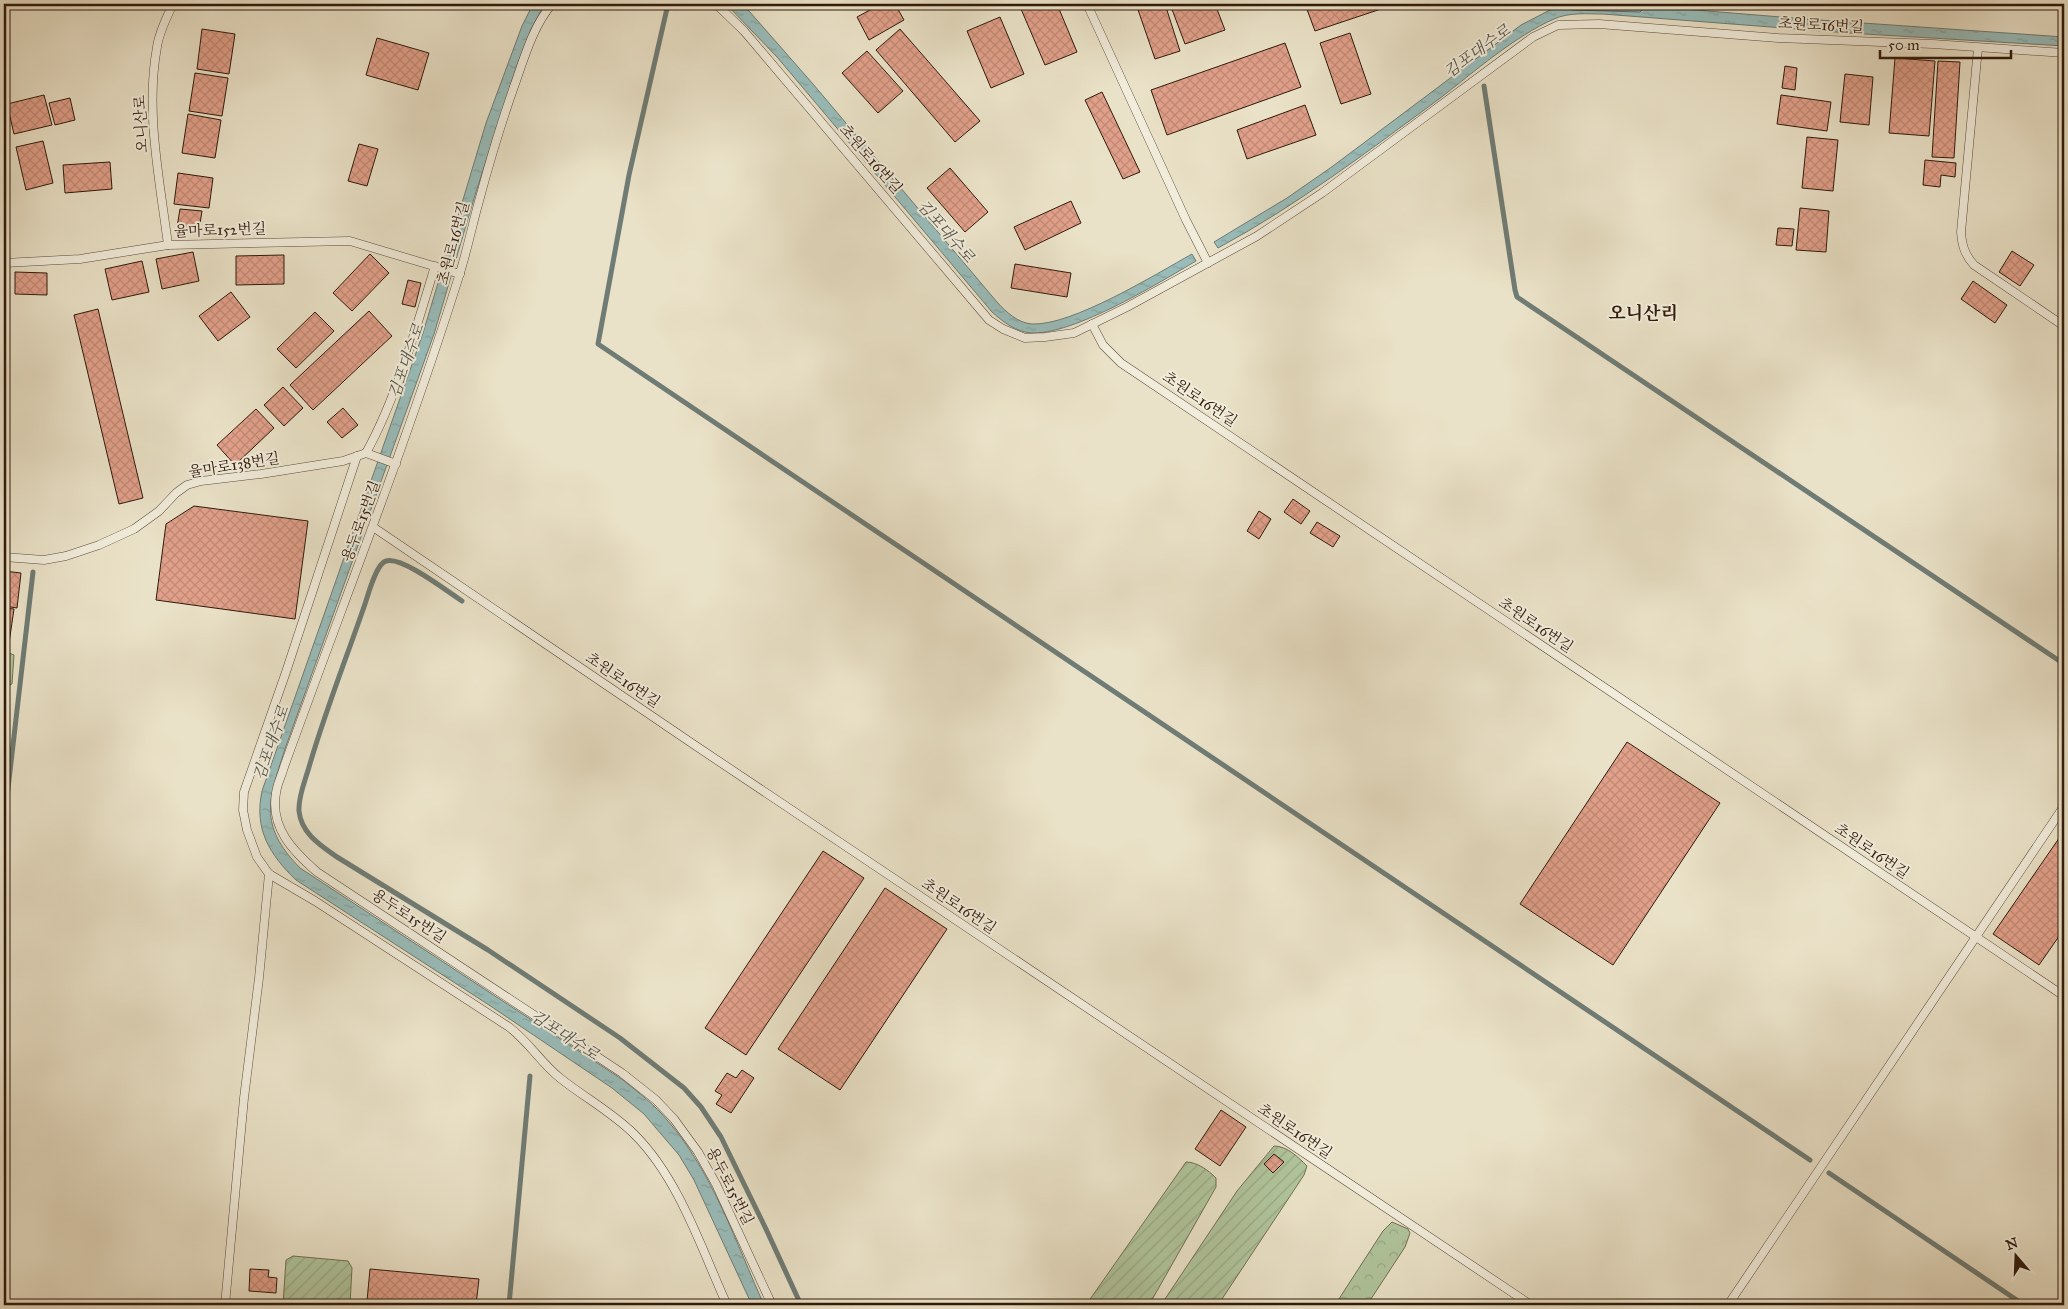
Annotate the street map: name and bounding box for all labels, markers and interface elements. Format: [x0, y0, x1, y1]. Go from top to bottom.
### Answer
street label: 초원로16번길 [1778, 14, 1864, 36]
water label: 김포대수로 [1440, 20, 1514, 81]
scale bar [1880, 28, 2012, 60]
text: 50 m [1888, 36, 1920, 54]
street label: 오니산로 [130, 94, 152, 153]
street label: 초원로16번길 [836, 121, 906, 197]
water label: 김포대수로 [913, 196, 979, 267]
street label: 초원로16번길 [433, 199, 473, 287]
street label: 율마로152번길 [173, 219, 267, 241]
district label: 오니산리 [1608, 302, 1678, 324]
water label: 김포대수로 [384, 321, 428, 401]
street label: 초원로16번길 [1159, 367, 1241, 431]
street label: 율마로138번길 [187, 449, 281, 481]
street label: 용두로15번길 [338, 478, 384, 564]
street label: 초원로16번길 [1495, 593, 1577, 657]
street label: 초원로16번길 [582, 648, 664, 712]
water label: 김포대수로 [249, 703, 293, 783]
street label: 초원로16번길 [1831, 819, 1913, 883]
street label: 초원로16번길 [918, 874, 1000, 938]
street label: 용두로15번길 [368, 885, 450, 947]
water label: 김포대수로 [527, 1006, 603, 1064]
street label: 초원로16번길 [1254, 1099, 1336, 1163]
street label: 용두로15번길 [703, 1144, 757, 1228]
north arrow [1990, 1232, 2040, 1282]
text: N [2004, 1234, 2020, 1254]

